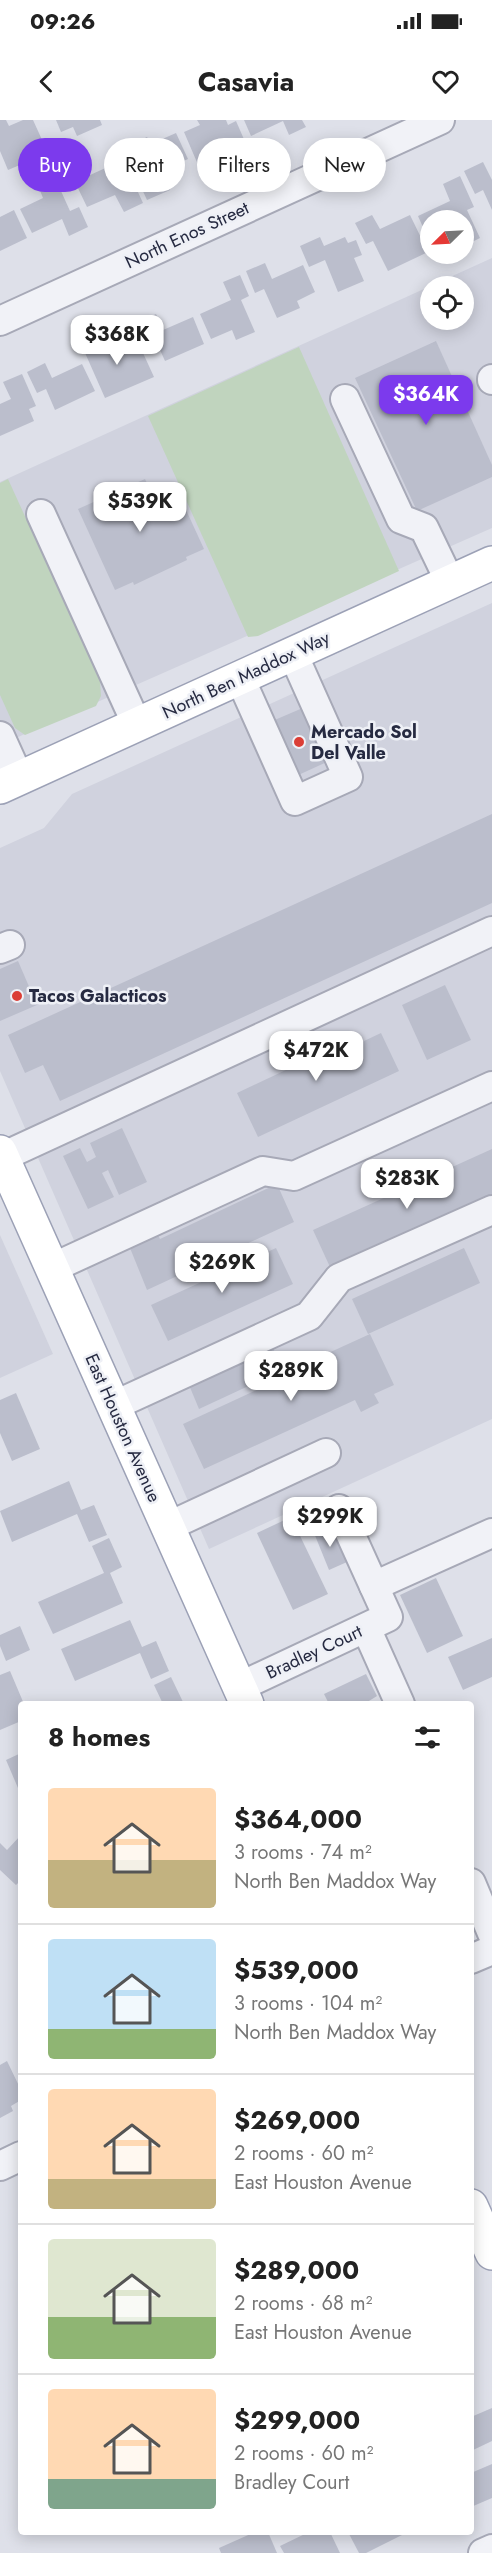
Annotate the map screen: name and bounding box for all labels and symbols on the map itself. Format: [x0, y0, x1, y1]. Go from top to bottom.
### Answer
street label: North Enos Street [121, 195, 254, 275]
north arrow [420, 210, 474, 264]
pin: $368K [75, 315, 159, 366]
pin: $364K [384, 375, 468, 426]
pin: $539K [98, 482, 182, 533]
street label: North Ben Maddox Way [158, 625, 334, 725]
place label: Mercado Sol Del Valle [311, 719, 417, 766]
marker: Mercado Sol Del Valle [292, 735, 306, 749]
place label: Tacos Galacticos [29, 983, 166, 1009]
marker: Tacos Galacticos [10, 989, 24, 1003]
pin: $472K [274, 1031, 358, 1082]
pin: $283K [365, 1159, 449, 1210]
pin: $269K [180, 1243, 264, 1294]
street label: East Houston Avenue [79, 1350, 167, 1506]
pin: $289K [249, 1351, 333, 1402]
pin: $299K [288, 1497, 372, 1548]
street label: Bradley Court [262, 1618, 367, 1686]

